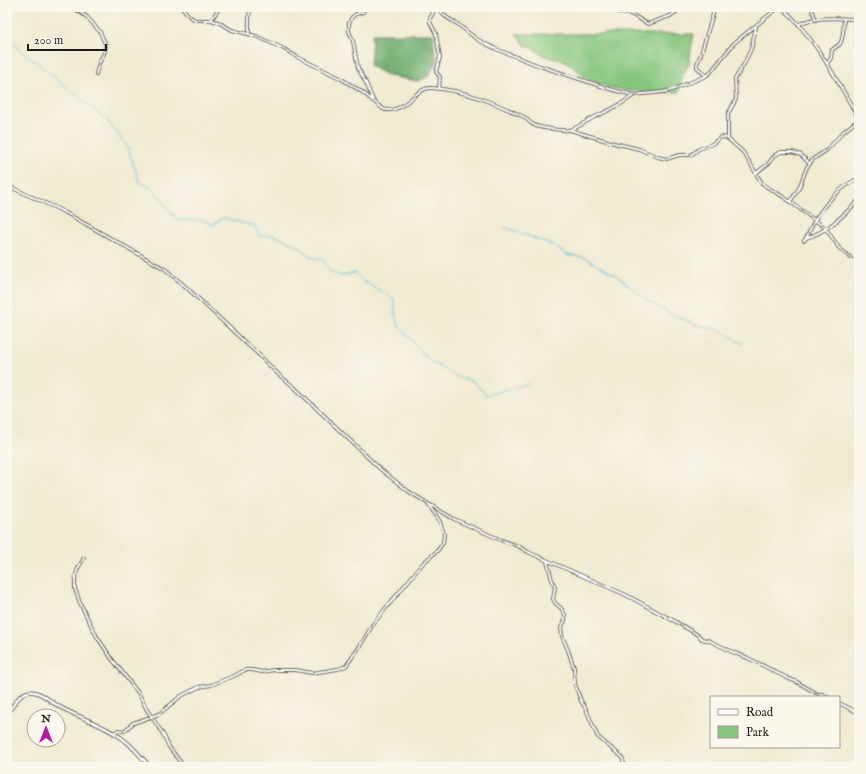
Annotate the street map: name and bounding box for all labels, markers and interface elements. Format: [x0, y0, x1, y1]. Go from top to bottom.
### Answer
scale bar [28, 26, 106, 52]
text: 200 m [34, 33, 63, 48]
legend [710, 696, 840, 748]
text: Road [746, 705, 774, 720]
north arrow [26, 708, 66, 748]
text: N [40, 712, 51, 726]
text: Park [746, 725, 769, 740]

